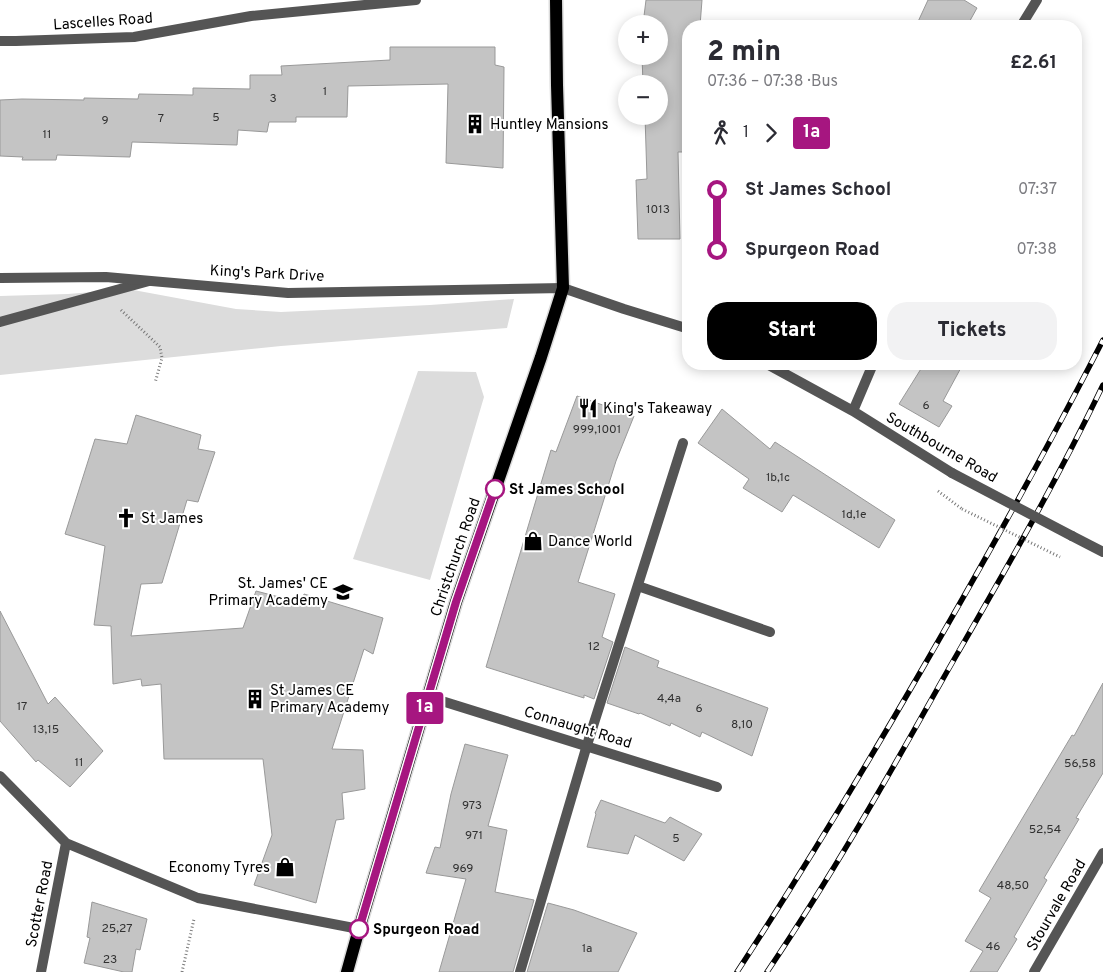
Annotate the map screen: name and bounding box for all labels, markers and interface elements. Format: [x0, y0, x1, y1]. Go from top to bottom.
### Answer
street label: Lascelles Road [53, 10, 154, 35]
map controls [618, 15, 668, 125]
button: + [618, 15, 668, 65]
text: 2 min [707, 35, 781, 71]
text: £2.61 [1010, 51, 1057, 75]
text: 07:36 – 07:38 · Bus [707, 72, 838, 92]
button: − [618, 75, 668, 125]
house number: 1 [323, 84, 327, 100]
house number: 3 [269, 91, 277, 107]
house number: 5 [212, 110, 220, 126]
house number: 7 [158, 111, 164, 127]
house number: 9 [101, 113, 109, 129]
building icon: Huntley Mansions [464, 113, 486, 135]
place label: Huntley Mansions [490, 116, 609, 135]
icon: walk [707, 119, 735, 147]
icon: forward [757, 119, 785, 147]
text: 1a [803, 121, 820, 144]
text: 1 [743, 123, 749, 143]
house number: 11 [43, 127, 51, 143]
text: St James School [745, 178, 891, 202]
text: 07:37 [1018, 180, 1057, 200]
house number: 1013 [646, 202, 670, 218]
text: Spurgeon Road [745, 238, 880, 262]
text: 07:38 [1016, 240, 1057, 260]
street label: King's Park Drive [209, 262, 325, 287]
button: Start [707, 302, 877, 360]
button: Tickets [887, 302, 1057, 360]
restaurant icon: King's Takeaway [577, 397, 599, 419]
house number: 6 [922, 398, 930, 414]
place label: King's Takeaway [603, 400, 712, 419]
street label: Southbourne Road [882, 409, 1000, 488]
house number: 999,1001 [573, 422, 621, 438]
house number: 1b,1c [766, 470, 790, 486]
marker: St James School [485, 479, 505, 499]
place label: St James School [509, 481, 625, 500]
street label: Christchurch Road [427, 496, 486, 619]
church icon: St James [115, 507, 137, 529]
house number: 1d,1e [842, 507, 866, 523]
place label: St James [141, 510, 203, 529]
shop icon: Dance World [522, 530, 544, 552]
place label: Dance World [548, 533, 632, 552]
place label: St. James' CE Primary Academy [209, 575, 328, 611]
school or university icon: St. James' CE Primary Academy [332, 581, 354, 603]
house number: 12 [588, 639, 600, 655]
place label: St James CE Primary Academy [270, 682, 390, 718]
building icon: St James CE Primary Academy [244, 688, 266, 710]
house number: 4,4a [657, 691, 681, 707]
line badge: 1a [402, 692, 448, 724]
text: 1a [416, 696, 434, 719]
house number: 17 [17, 699, 27, 715]
house number: 6 [695, 701, 703, 717]
street label: Connaught Road [521, 703, 634, 754]
house number: 8,10 [731, 717, 753, 733]
house number: 13,15 [33, 722, 59, 738]
house number: 11 [75, 755, 83, 771]
house number: 56,58 [1064, 756, 1096, 772]
house number: 973 [462, 798, 482, 814]
house number: 52,54 [1029, 822, 1061, 838]
house number: 971 [465, 828, 483, 844]
house number: 5 [672, 831, 680, 847]
shop icon: Economy Tyres [274, 856, 296, 878]
street label: Stourvale Road [1023, 857, 1091, 955]
street label: Scotter Road [23, 859, 58, 949]
place label: Economy Tyres [168, 859, 270, 878]
house number: 969 [452, 861, 474, 877]
house number: 48,50 [997, 878, 1029, 894]
marker: Spurgeon Road [349, 919, 369, 939]
house number: 25,27 [102, 921, 132, 937]
place label: Spurgeon Road [373, 921, 479, 940]
house number: 46 [986, 939, 1000, 955]
house number: 1a [582, 941, 592, 957]
house number: 23 [103, 952, 117, 968]

